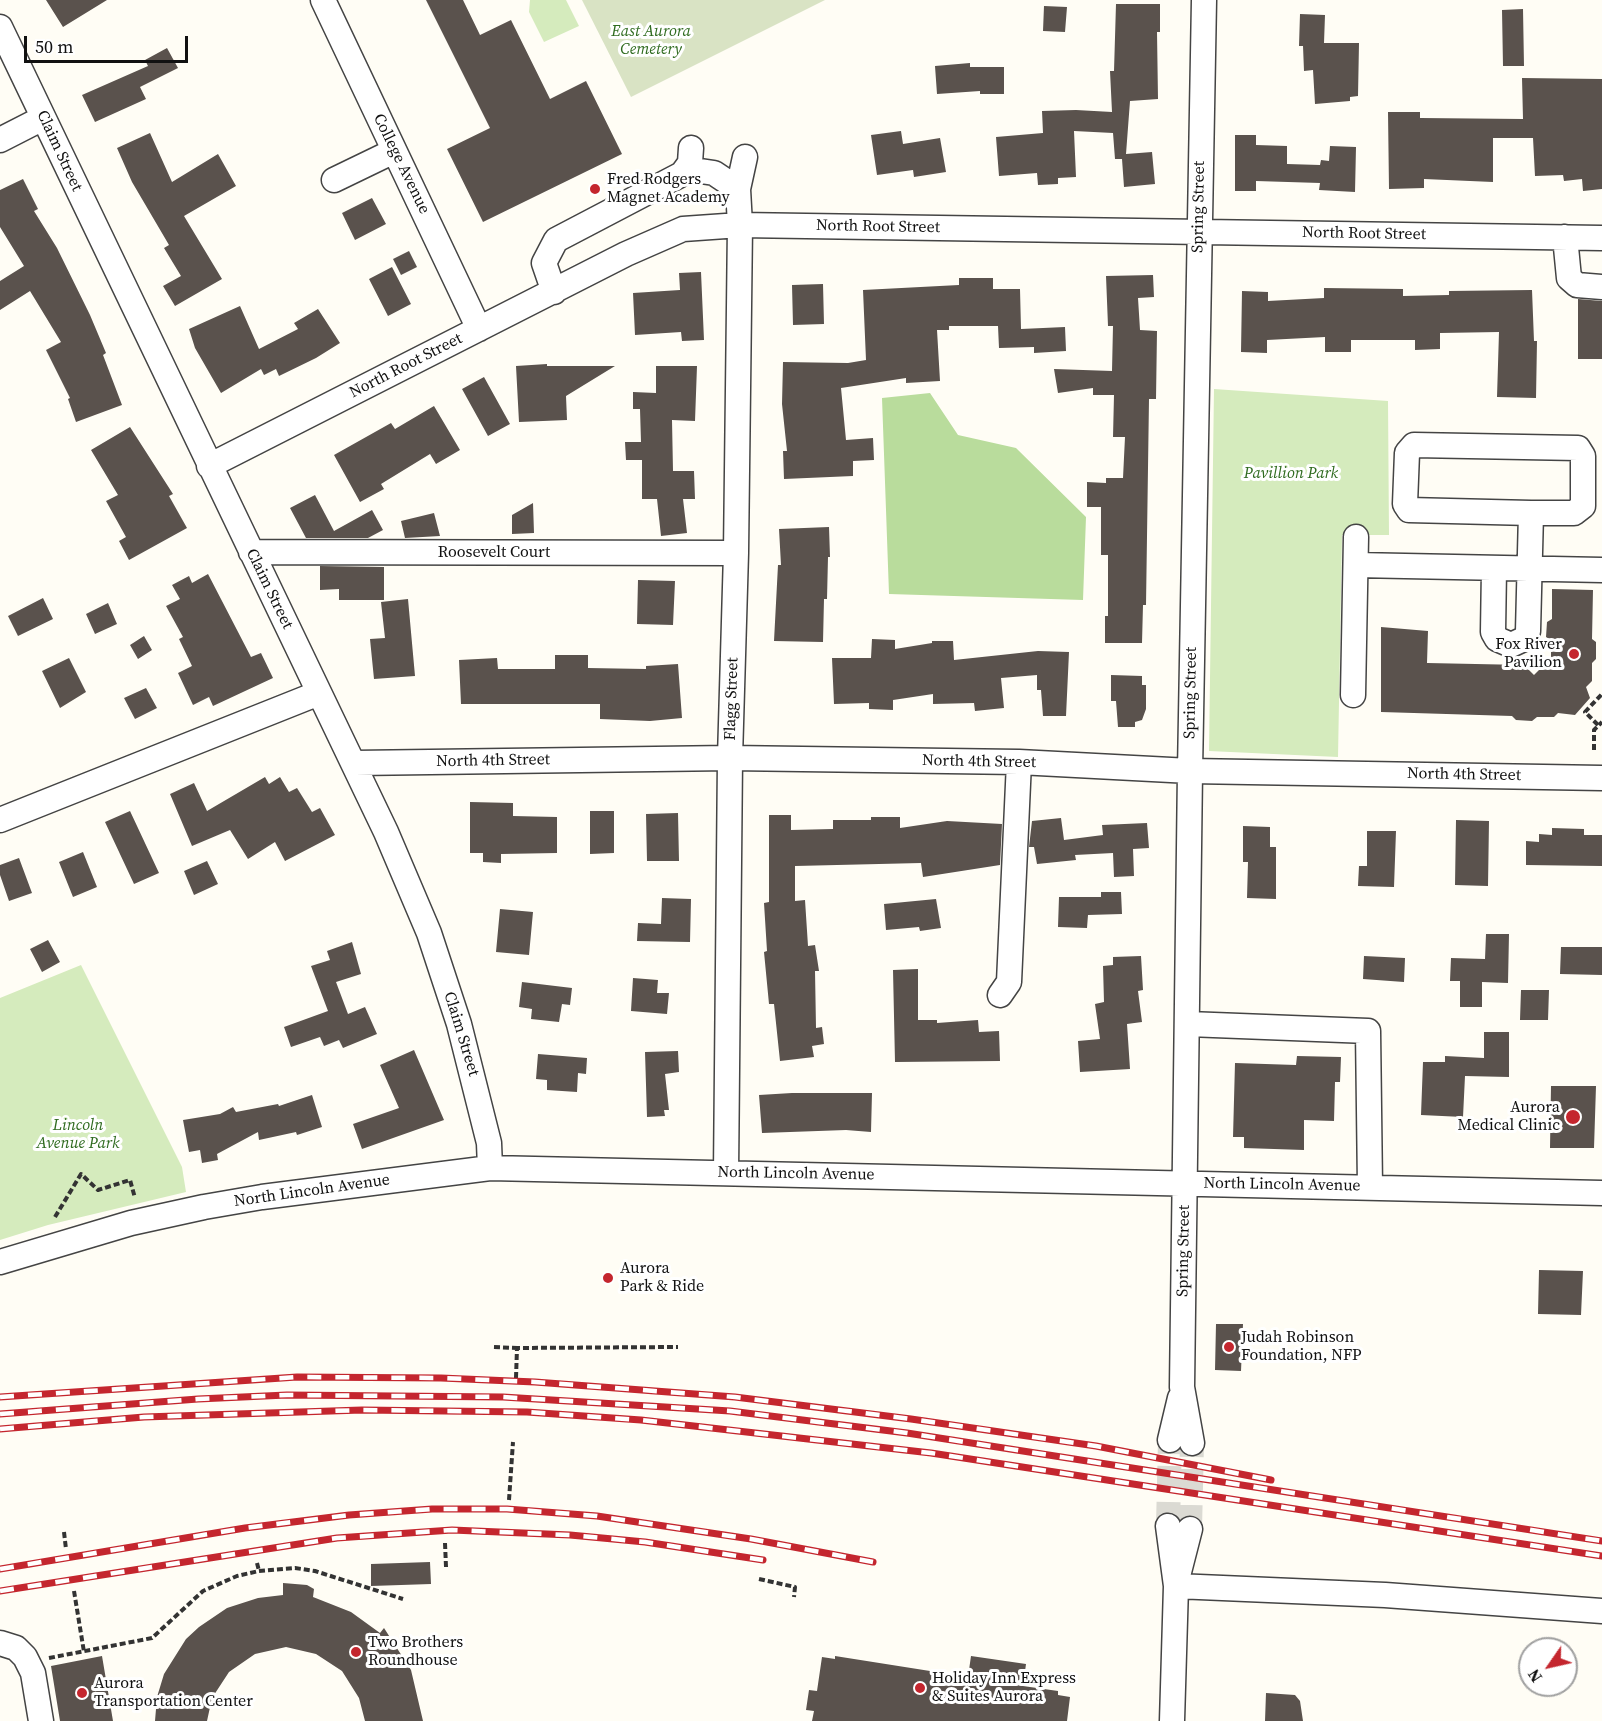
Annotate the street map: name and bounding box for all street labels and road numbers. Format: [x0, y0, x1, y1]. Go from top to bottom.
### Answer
street label: Claim Street [32, 107, 86, 195]
street label: College Avenue [368, 111, 434, 217]
street label: Spring Street [1189, 161, 1209, 253]
street label: North Root Street [816, 216, 940, 238]
street label: North Root Street [1302, 223, 1426, 245]
street label: North Root Street [346, 329, 466, 403]
street label: Roosevelt Court [438, 543, 550, 563]
street label: Claim Street [241, 546, 297, 632]
street label: Spring Street [1181, 647, 1201, 739]
street label: Flagg Street [721, 657, 743, 741]
street label: North 4th Street [436, 750, 550, 772]
street label: North 4th Street [922, 751, 1036, 773]
street label: North 4th Street [1407, 764, 1521, 786]
street label: Claim Street [439, 990, 483, 1078]
street label: North Lincoln Avenue [717, 1163, 875, 1185]
street label: North Lincoln Avenue [233, 1171, 391, 1211]
street label: North Lincoln Avenue [1203, 1174, 1361, 1196]
street label: Spring Street [1174, 1205, 1194, 1297]

